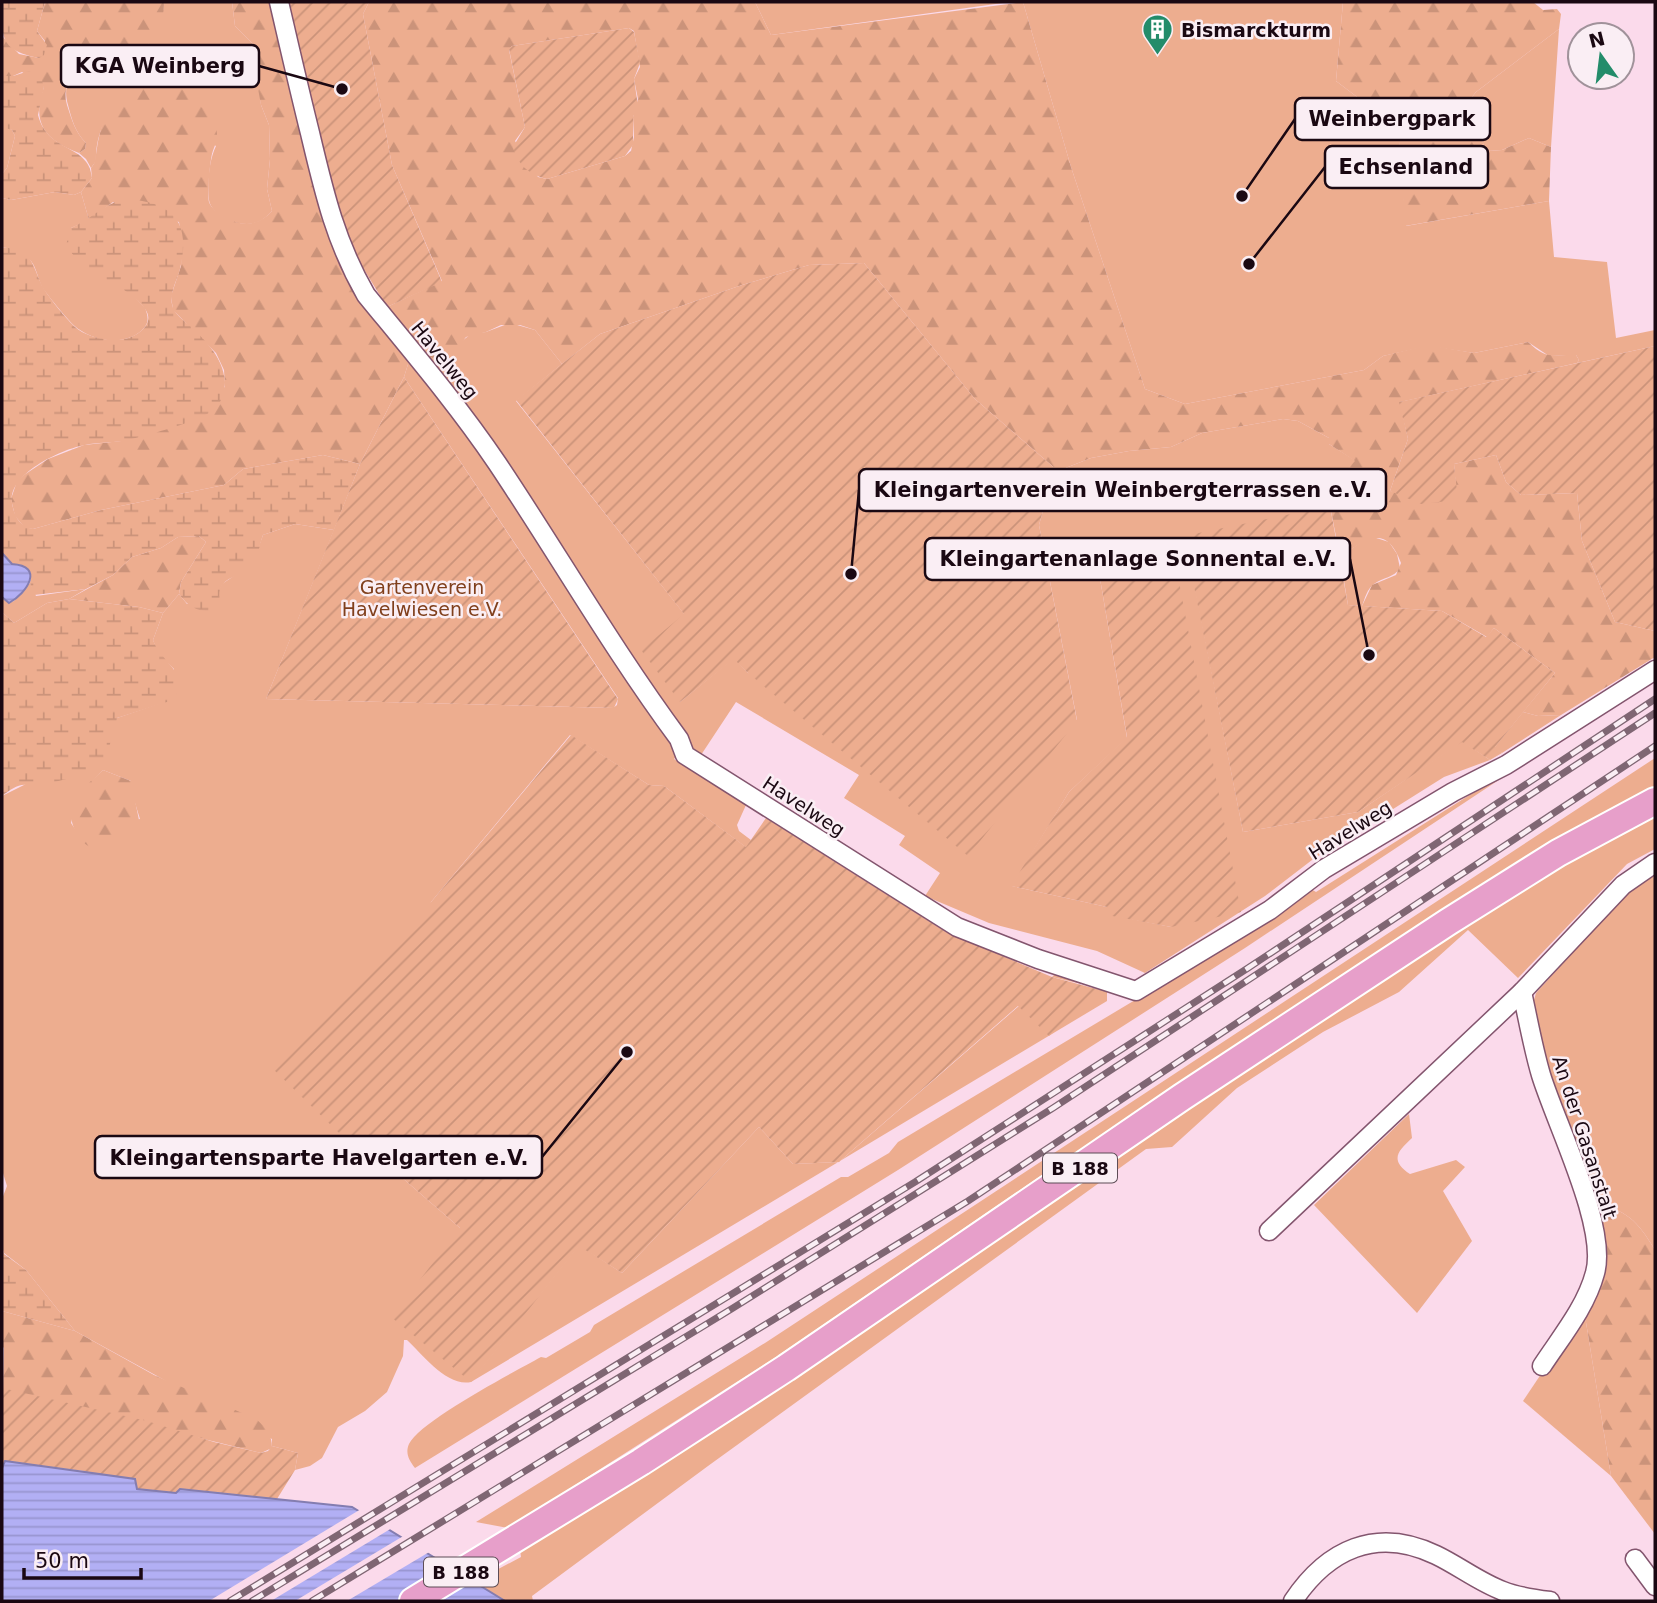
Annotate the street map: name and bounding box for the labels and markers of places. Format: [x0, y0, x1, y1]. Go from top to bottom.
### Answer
building icon: Bismarckturm [1141, 13, 1175, 57]
place label: Bismarckturm [1181, 19, 1331, 41]
callout: KGA Weinberg [61, 45, 259, 87]
callout: Weinbergpark [1295, 98, 1490, 140]
callout: Echsenland [1325, 146, 1488, 188]
callout: Kleingartenverein Weinbergterrassen e.V. [859, 469, 1386, 511]
callout: Kleingartenanlage Sonnental e.V. [925, 538, 1350, 580]
callout: Kleingartensparte Havelgarten e.V. [95, 1136, 542, 1178]

